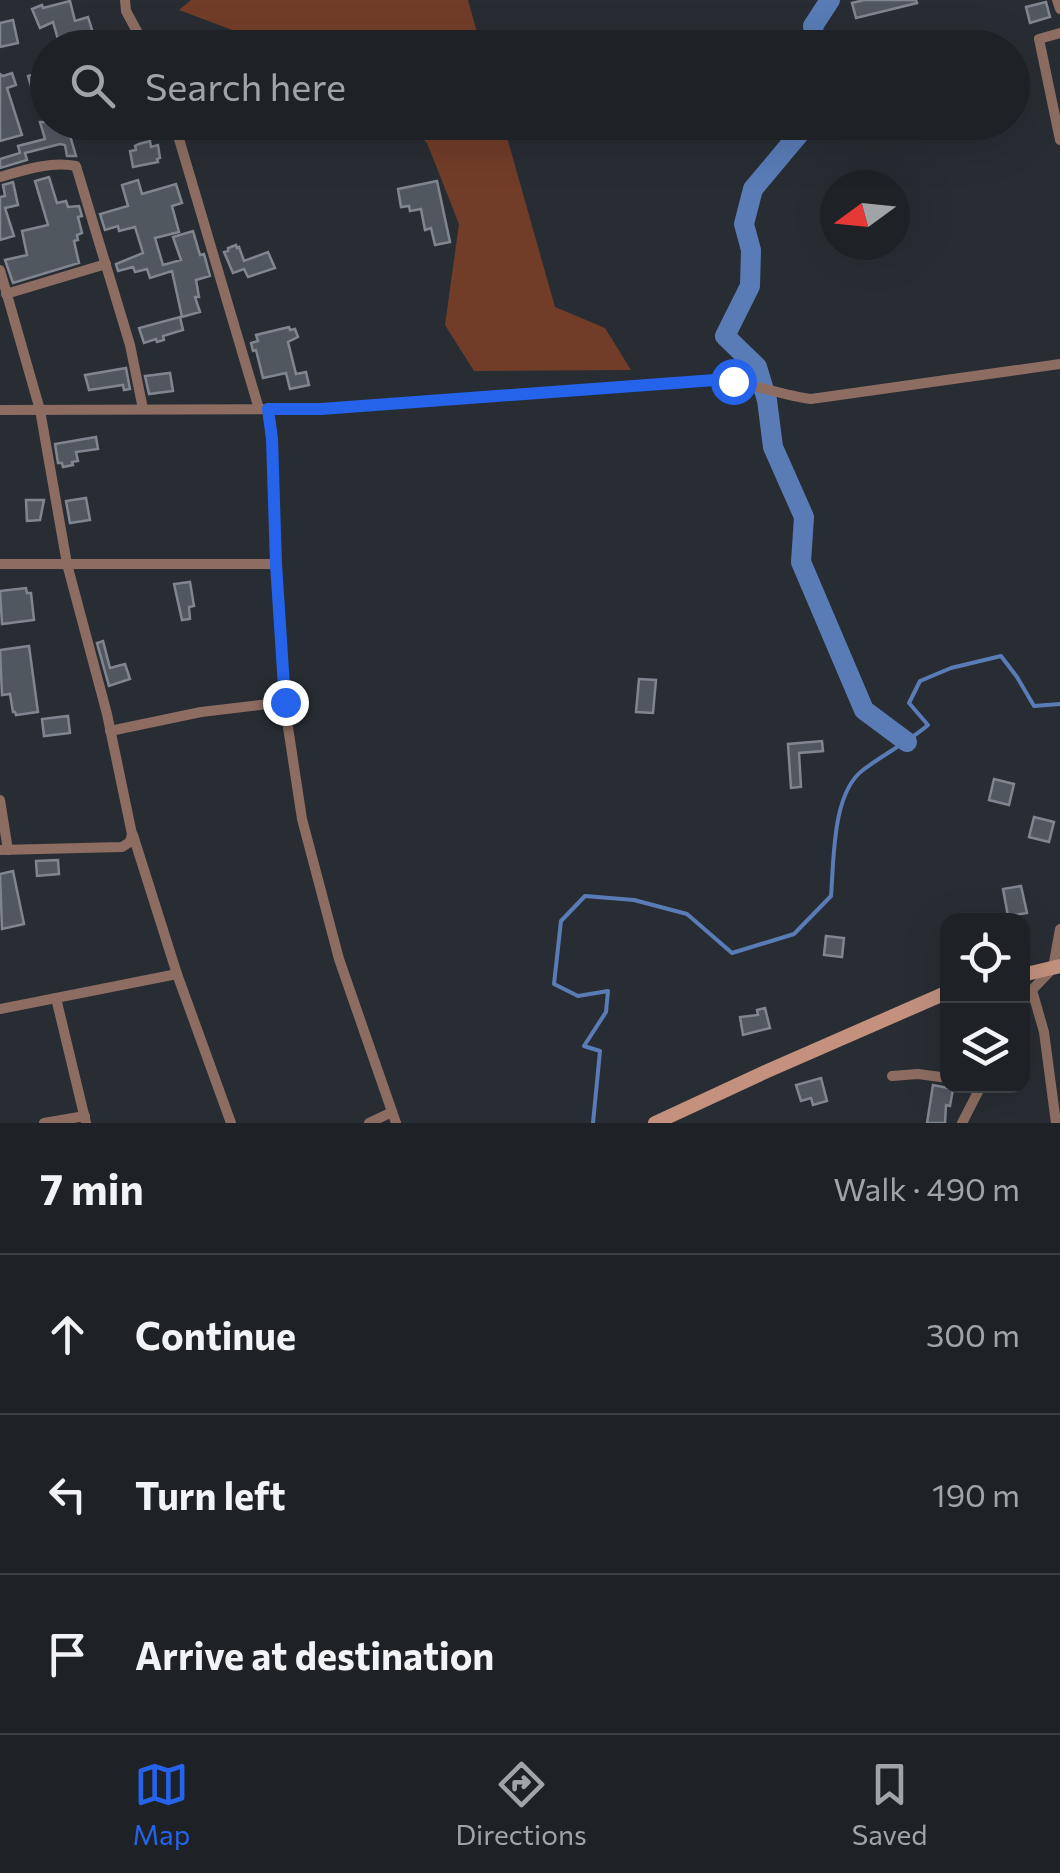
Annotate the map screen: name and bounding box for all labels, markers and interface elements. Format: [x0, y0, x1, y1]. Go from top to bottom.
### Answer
search box [30, 30, 1030, 140]
icon: search [65, 58, 120, 113]
text: Search here [145, 62, 346, 109]
north arrow [820, 170, 910, 260]
route start [711, 359, 757, 405]
route end [263, 680, 309, 726]
map controls [940, 913, 1030, 1093]
button: locate [940, 913, 1030, 1003]
button: layers [940, 1003, 1030, 1093]
text: 7 min [40, 1162, 144, 1214]
text: Walk · 490 m [833, 1168, 1020, 1208]
icon: ahead [40, 1307, 95, 1362]
text: Continue [135, 1311, 296, 1358]
text: 300 m [926, 1314, 1020, 1354]
icon: left [40, 1467, 95, 1522]
text: Turn left [135, 1471, 286, 1518]
text: 190 m [932, 1474, 1020, 1514]
icon: arrive [40, 1627, 95, 1682]
text: Arrive at destination [135, 1631, 494, 1678]
tab: Map [133, 1757, 190, 1851]
tab: Directions [455, 1757, 587, 1851]
tab: Saved [852, 1757, 927, 1851]

